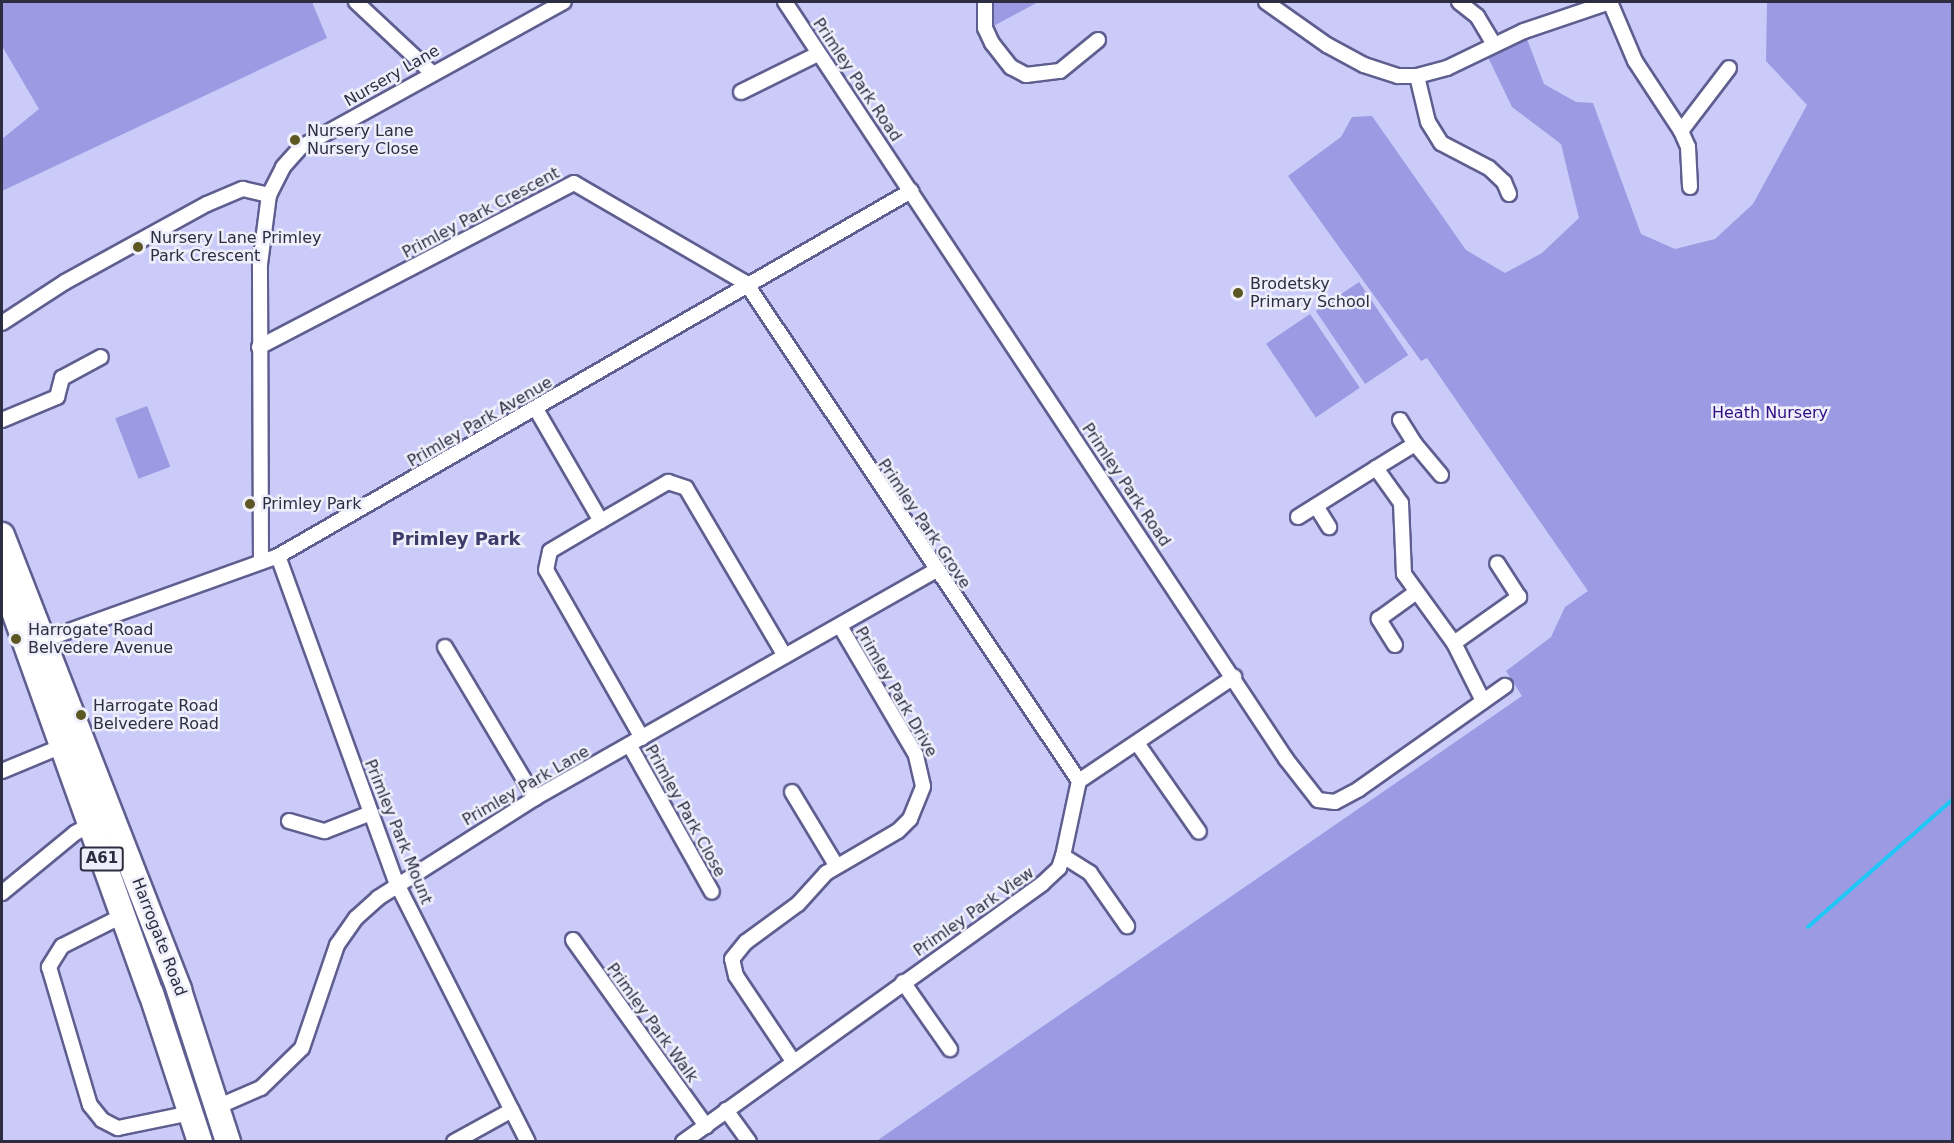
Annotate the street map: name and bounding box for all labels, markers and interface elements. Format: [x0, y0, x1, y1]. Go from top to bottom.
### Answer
street label: Primley Park Road [809, 15, 905, 145]
street label: Nursery Lane [341, 41, 443, 111]
place label: Nursery Lane Nursery Close [307, 121, 419, 159]
marker: Nursery Lane Nursery Close [288, 133, 302, 147]
street label: Primley Park Crescent [399, 163, 563, 263]
place label: Nursery Lane Primley Park Crescent [150, 228, 322, 266]
marker: Nursery Lane Primley Park Crescent [131, 240, 145, 254]
place label: Brodetsky Primary School [1250, 274, 1370, 312]
marker: Brodetsky Primary School [1231, 286, 1245, 300]
street label: Primley Park Avenue [404, 373, 556, 471]
park label: Heath Nursery [1712, 403, 1828, 423]
street label: Primley Park Road [1078, 420, 1174, 550]
street label: Primley Park Grove [873, 456, 975, 592]
place label: Primley Park [262, 494, 361, 514]
marker: Primley Park [243, 497, 257, 511]
district label: Primley Park [391, 528, 521, 550]
place label: Harrogate Road Belvedere Avenue [28, 620, 173, 658]
street label: Primley Park Drive [851, 623, 941, 761]
marker: Harrogate Road Belvedere Avenue [9, 632, 23, 646]
place label: Harrogate Road Belvedere Road [93, 696, 219, 734]
marker: Harrogate Road Belvedere Road [74, 708, 88, 722]
street label: Primley Park Lane [459, 742, 593, 830]
street label: Primley Park Close [641, 742, 729, 880]
street label: Primley Park Mount [360, 757, 436, 907]
road number: A61 [80, 847, 124, 871]
street label: Primley Park View [910, 863, 1038, 961]
street label: Harrogate Road [128, 875, 190, 999]
street label: Primley Park Walk [602, 960, 702, 1086]

